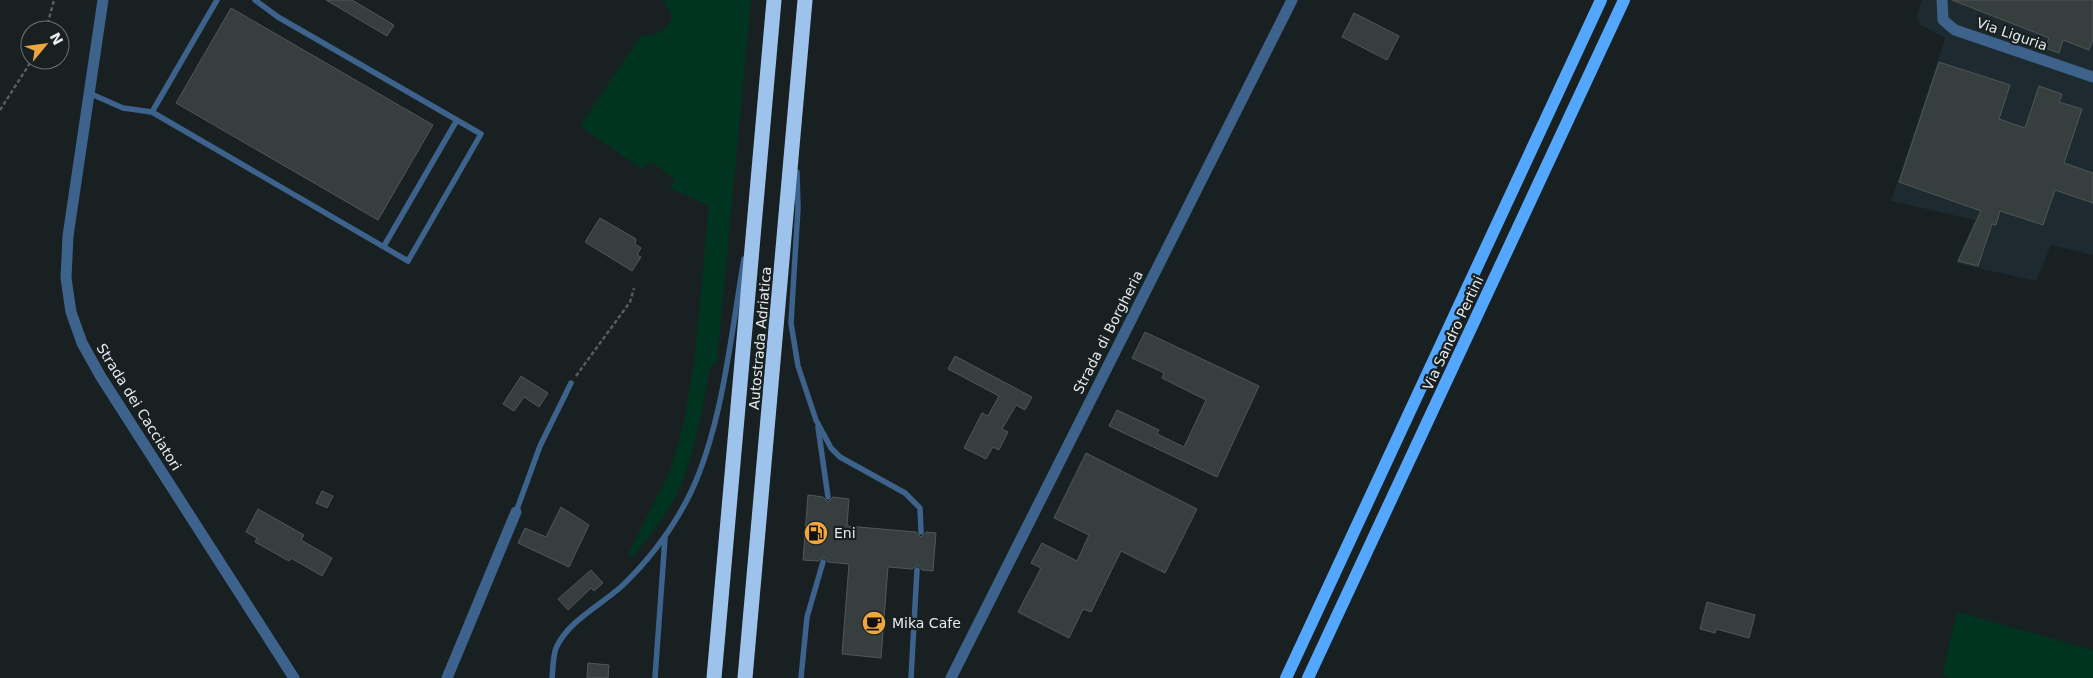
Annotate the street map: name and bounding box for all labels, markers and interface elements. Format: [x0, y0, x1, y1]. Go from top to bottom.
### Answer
street label: Via Liguria [1974, 14, 2050, 54]
north arrow [20, 20, 70, 70]
text: N [47, 30, 66, 48]
street label: Autostrada Adriatica [746, 266, 774, 410]
street label: Strada di Borgheria [1070, 268, 1146, 396]
street label: Via Sandro Pertini [1419, 273, 1487, 393]
street label: Strada dei Cacciatori [93, 341, 185, 473]
fuel station icon: Eni [803, 520, 829, 546]
place label: Eni [834, 525, 856, 541]
cafe icon: Mika Cafe [861, 610, 887, 636]
place label: Mika Cafe [892, 615, 961, 631]

